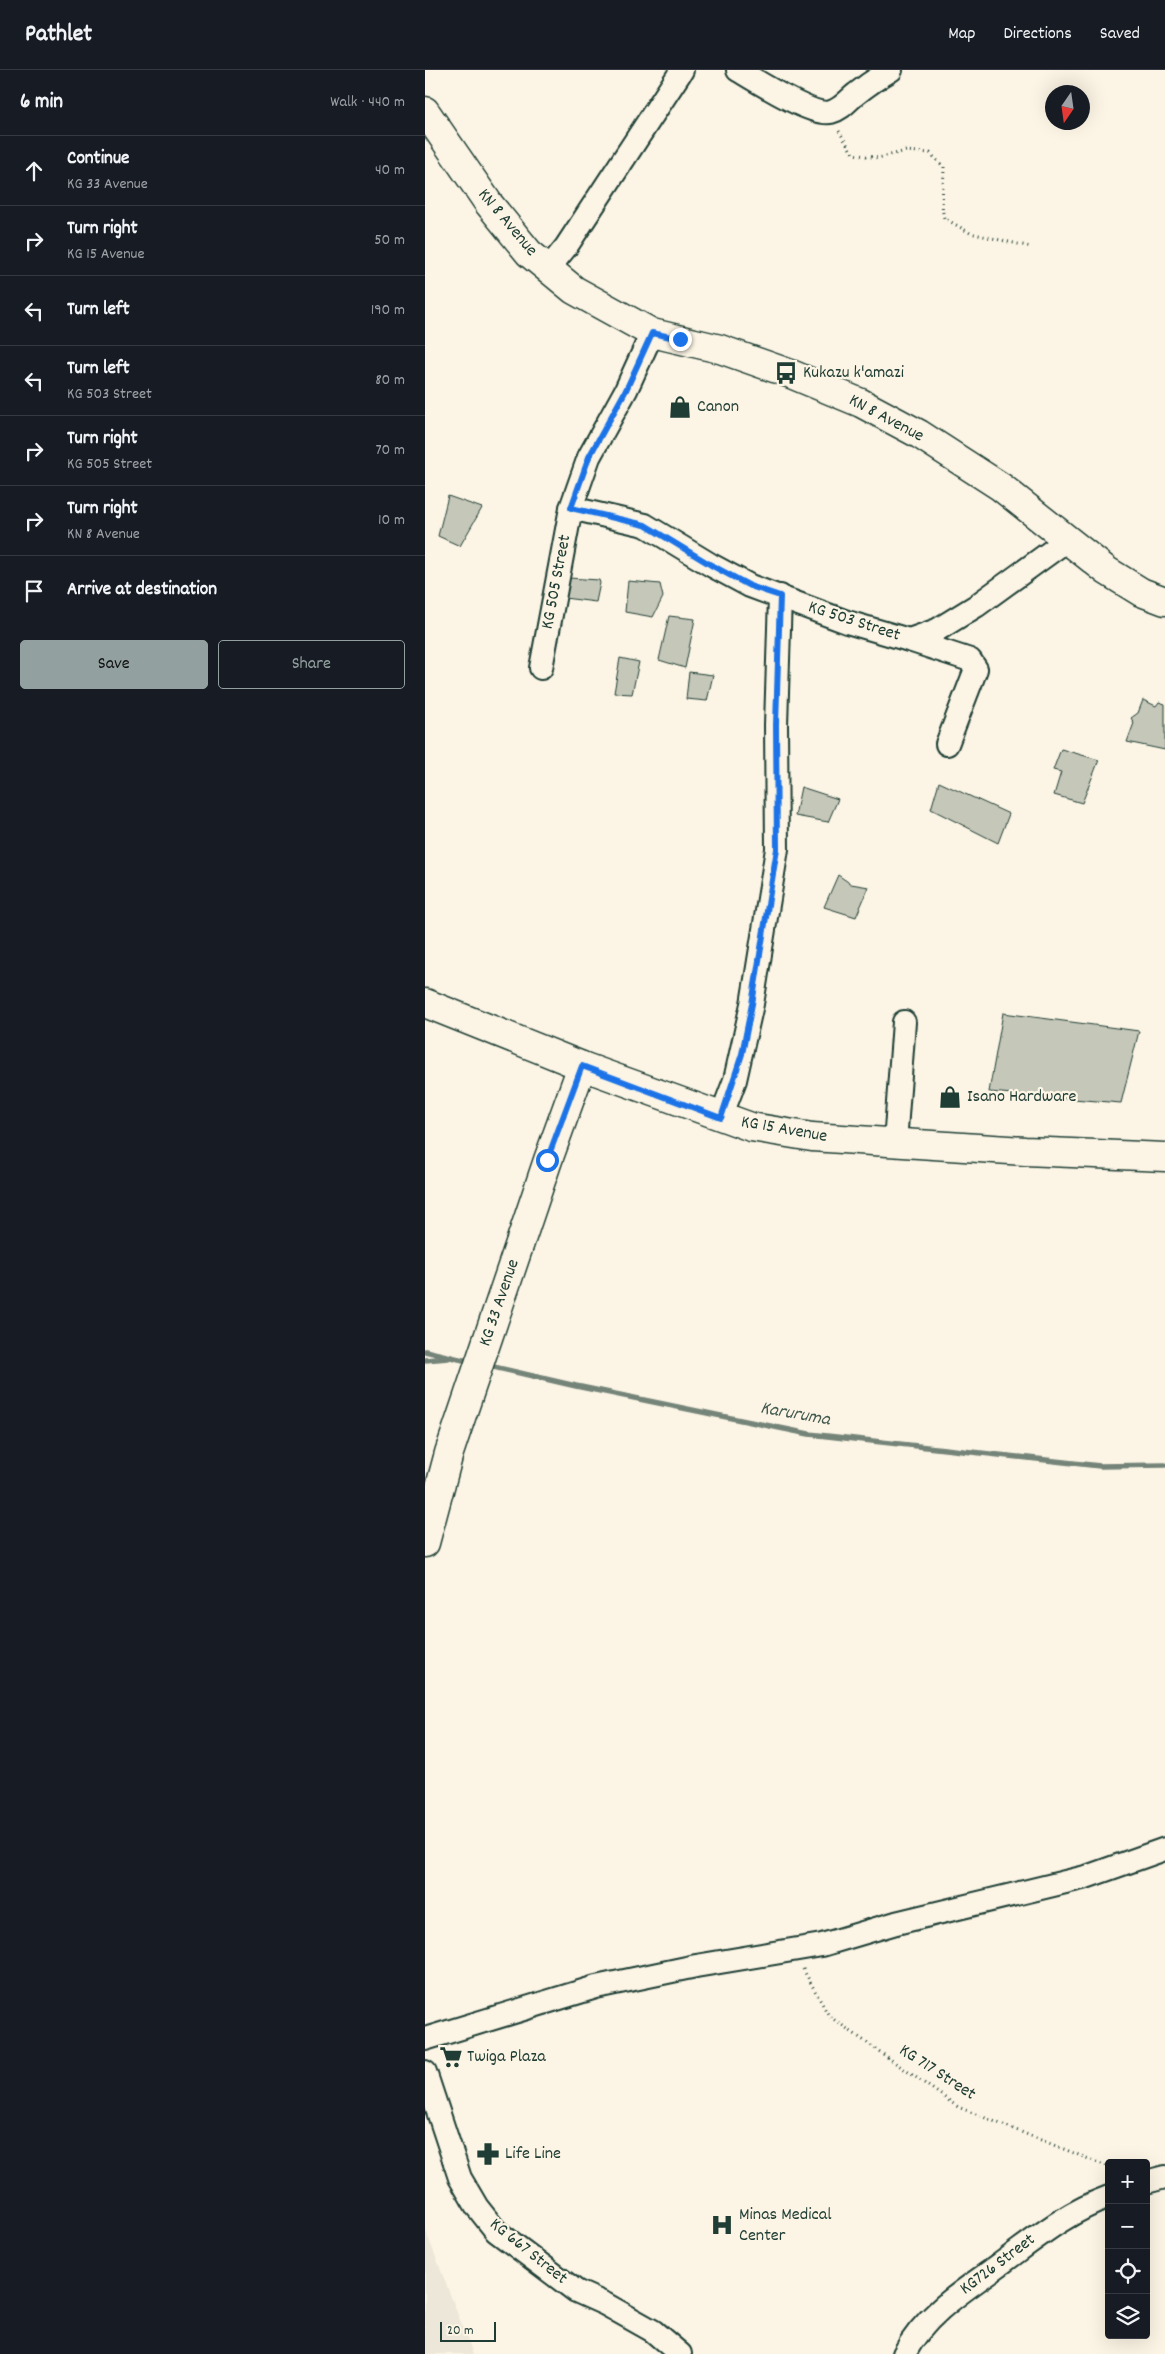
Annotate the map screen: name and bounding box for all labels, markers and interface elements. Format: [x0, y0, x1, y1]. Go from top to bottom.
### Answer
text: Pathlet [25, 18, 92, 52]
text: Map [948, 22, 975, 47]
text: Directions [1003, 22, 1072, 47]
text: Saved [1100, 22, 1140, 47]
north arrow [1045, 85, 1090, 130]
text: 6 min [20, 88, 63, 118]
text: Walk · 440 m [330, 91, 405, 114]
text: Continue [67, 146, 129, 173]
icon: ahead [20, 157, 48, 185]
text: 40 m [375, 159, 405, 182]
text: KG 33 Avenue [67, 173, 148, 196]
street label: KN 8 Avenue [471, 184, 543, 262]
text: Turn right [67, 216, 138, 243]
icon: right [20, 227, 48, 255]
text: 50 m [374, 229, 405, 252]
text: KG 15 Avenue [67, 243, 145, 266]
icon: left [20, 297, 48, 325]
text: Turn left [67, 297, 130, 324]
text: 190 m [371, 299, 405, 322]
route end [669, 328, 692, 351]
text: Turn left [67, 356, 130, 383]
bus stop icon: Kukazu k'amazi [773, 360, 799, 386]
place label: Kukazu k'amazi [803, 361, 904, 386]
icon: left [20, 367, 48, 395]
text: 80 m [375, 369, 405, 392]
text: KG 503 Street [67, 383, 152, 406]
street label: KN 8 Avenue [844, 389, 928, 449]
shop icon: Canon [667, 394, 693, 420]
place label: Canon [697, 395, 739, 420]
text: Turn right [67, 426, 138, 453]
icon: right [20, 437, 48, 465]
text: 70 m [375, 439, 405, 462]
text: KG 505 Street [67, 453, 152, 476]
text: Turn right [67, 496, 138, 523]
icon: right [20, 507, 48, 535]
text: 10 m [378, 509, 405, 532]
text: KN 8 Avenue [67, 523, 140, 546]
street label: KG 505 Street [536, 532, 578, 631]
icon: arrive [20, 577, 48, 605]
text: Arrive at destination [67, 577, 217, 604]
street label: KG 503 Street [805, 595, 904, 649]
button: Save [20, 640, 208, 689]
button: Share [218, 640, 405, 689]
shop icon: Isano Hardware [937, 1084, 963, 1110]
place label: Isano Hardware [967, 1085, 1077, 1110]
street label: KG 15 Avenue [739, 1110, 829, 1150]
route start [536, 1149, 559, 1172]
street label: KG 33 Avenue [473, 1256, 527, 1350]
water label: Karuruma [758, 1396, 833, 1435]
street label: KG 717 Street [894, 2039, 981, 2107]
supermarket icon: Twiga Plaza [438, 2044, 464, 2070]
place label: Twiga Plaza [467, 2045, 546, 2070]
pharmacy icon: Life Line [475, 2141, 501, 2167]
place label: Life Line [505, 2142, 561, 2167]
map controls [1105, 2159, 1150, 2339]
button: + [1105, 2159, 1150, 2204]
place label: Minas Medical Center [739, 2203, 832, 2249]
button: − [1105, 2204, 1150, 2249]
hospital icon: Minas Medical Center [709, 2212, 735, 2238]
street label: KG 667 Street [484, 2213, 573, 2291]
street label: KG726 Street [955, 2228, 1041, 2302]
button: locate [1105, 2249, 1150, 2294]
button: layers [1105, 2294, 1150, 2339]
scale bar [440, 2319, 496, 2342]
text: 20 m [447, 2321, 474, 2341]

